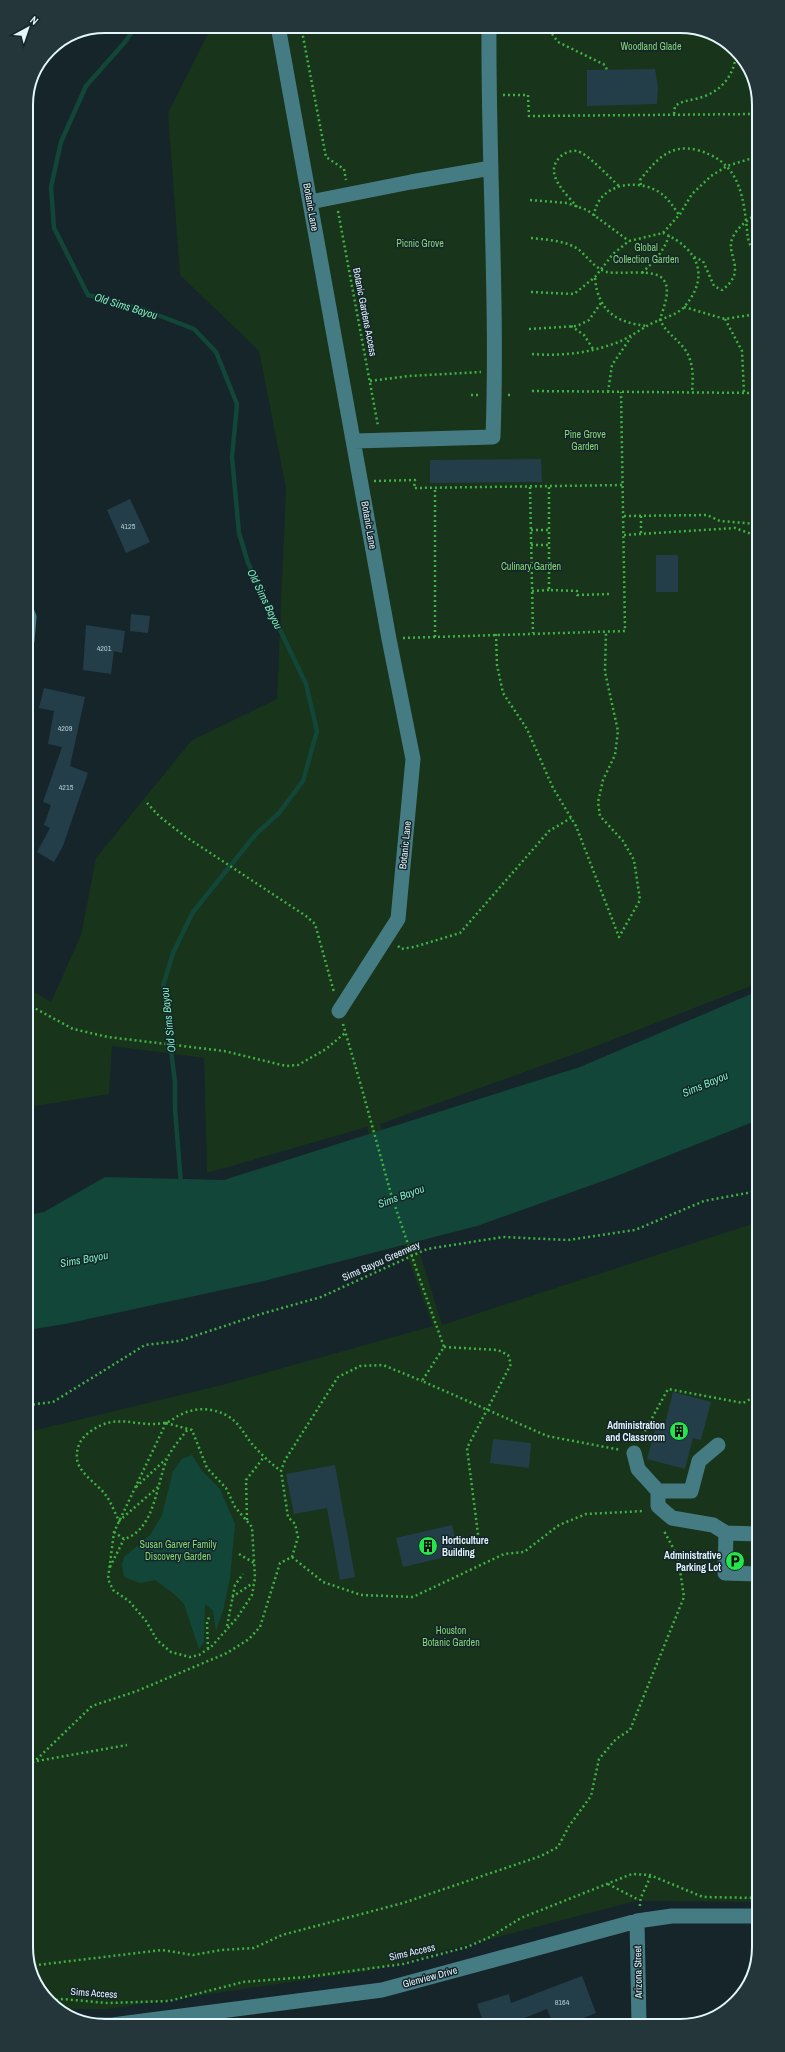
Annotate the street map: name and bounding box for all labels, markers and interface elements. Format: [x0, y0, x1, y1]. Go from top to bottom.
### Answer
north arrow [8, 8, 48, 48]
text: N [27, 13, 41, 28]
park label: Woodland Glade [621, 40, 682, 53]
street label: Botanic Lane [300, 182, 322, 232]
park label: Picnic Grove [396, 237, 444, 250]
park label: Global Collection Garden [613, 241, 679, 266]
street label: Botanic Gardens Access [350, 267, 380, 357]
water label: Old Sims Bayou [93, 290, 159, 322]
park label: Pine Grove Garden [564, 428, 606, 453]
street label: Botanic Lane [358, 500, 380, 550]
house number: 4125 [121, 521, 136, 531]
park label: Culinary Garden [501, 560, 561, 573]
water label: Old Sims Bayou [244, 567, 286, 631]
house number: 4201 [97, 643, 112, 653]
house number: 4209 [58, 723, 73, 733]
house number: 4215 [59, 782, 74, 792]
street label: Botanic Lane [396, 820, 414, 870]
water label: Old Sims Bayou [158, 987, 178, 1053]
water label: Sims Bayou [680, 1068, 730, 1100]
water label: Sims Bayou [376, 1181, 426, 1211]
street label: Sims Bayou Greenway [340, 1238, 423, 1284]
water label: Sims Bayou [59, 1248, 109, 1270]
place label: Administration and Classroom [606, 1419, 665, 1444]
building icon: Administration and Classroom [668, 1420, 690, 1442]
place label: Horticulture Building [442, 1534, 489, 1559]
building icon: Horticulture Building [417, 1535, 439, 1557]
park label: Susan Garver Family Discovery Garden [139, 1538, 217, 1563]
place label: Administrative Parking Lot [664, 1549, 721, 1574]
parking icon: Administrative Parking Lot [724, 1550, 746, 1572]
park label: Houston Botanic Garden [422, 1624, 480, 1649]
street label: Sims Access [388, 1940, 436, 1964]
street label: Arizona Street [631, 1945, 645, 1999]
street label: Glenview Drive [401, 1963, 459, 1991]
street label: Sims Access [70, 1985, 118, 2001]
house number: 8164 [555, 1997, 570, 2007]

